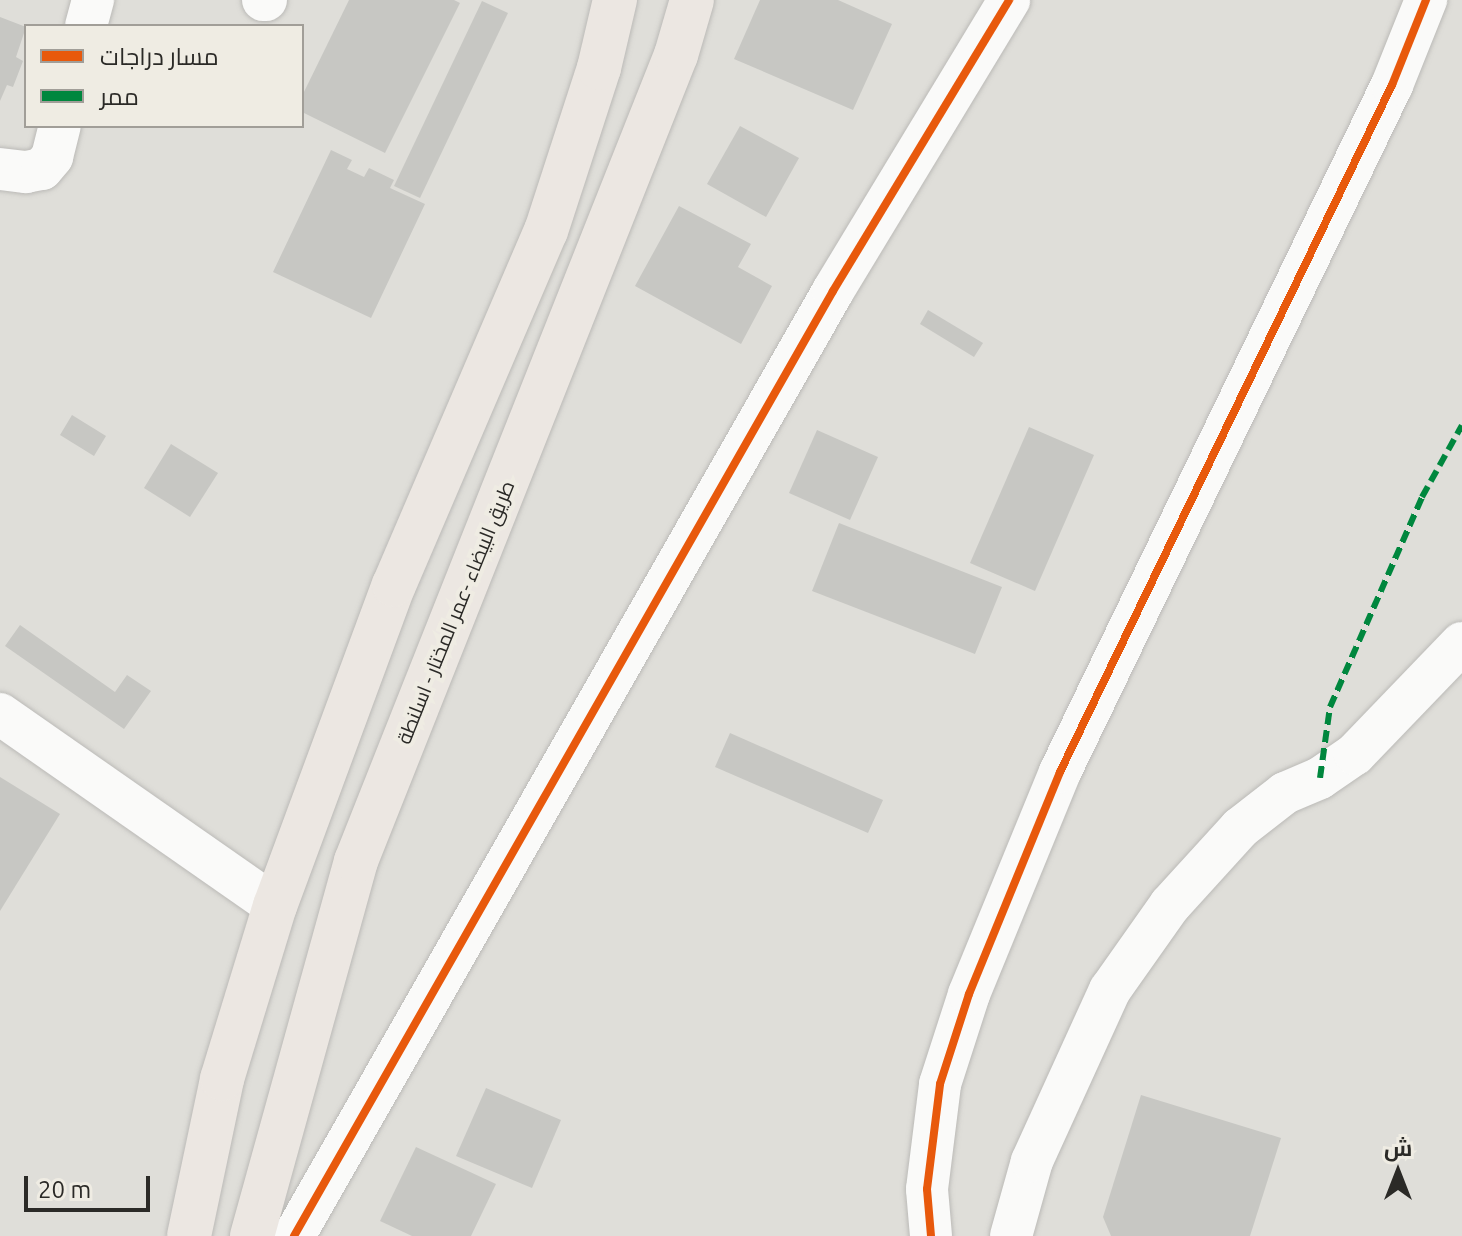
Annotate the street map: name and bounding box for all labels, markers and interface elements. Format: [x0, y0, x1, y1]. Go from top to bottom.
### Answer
legend [24, 24, 304, 128]
text: مسار دراجات [100, 43, 219, 70]
text: ممر [100, 83, 139, 110]
street label: طريق البيضاء -عمر المختار - اسلنطة [391, 477, 519, 747]
north arrow [1358, 1132, 1438, 1212]
text: ش [1384, 1135, 1412, 1160]
scale bar [28, 1160, 154, 1210]
text: 20 m [38, 1176, 91, 1203]

